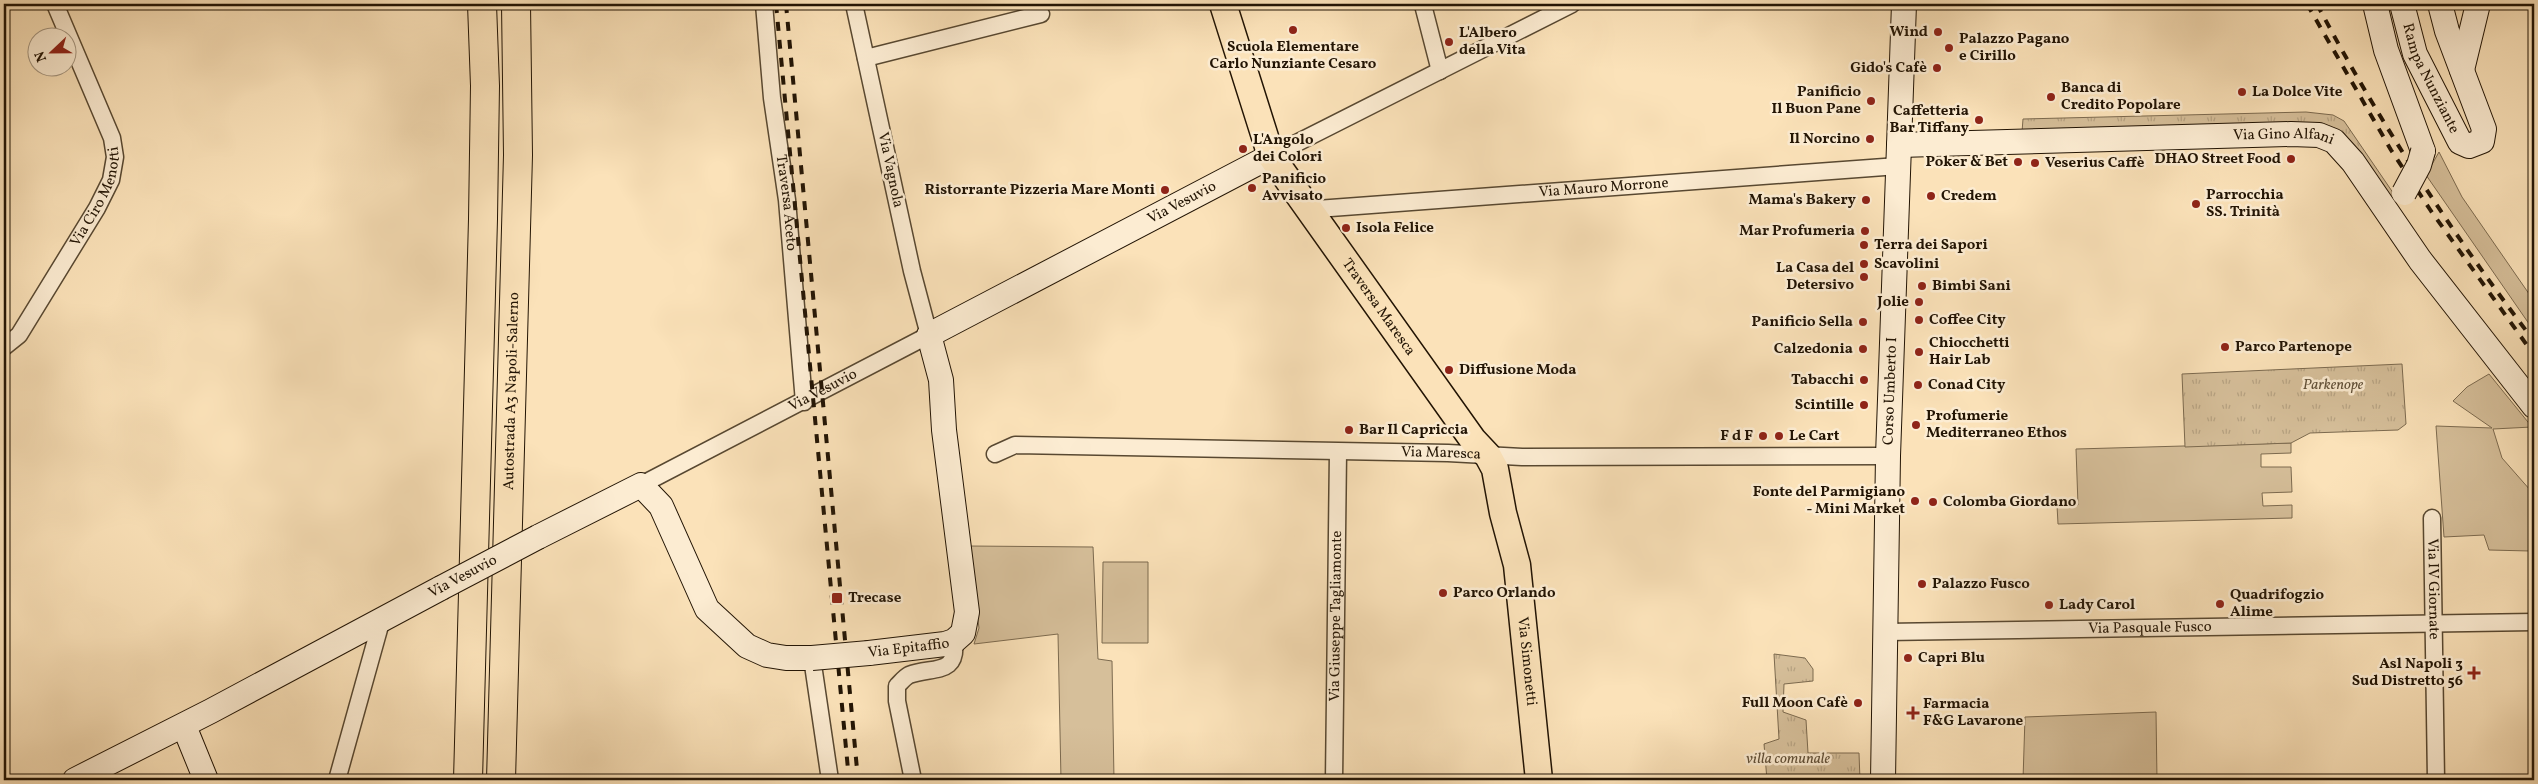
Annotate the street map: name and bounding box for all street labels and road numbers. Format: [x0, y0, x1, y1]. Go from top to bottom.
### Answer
street label: Rampa Nunziante [2397, 21, 2464, 137]
street label: Via Gino Alfani [2233, 123, 2337, 150]
street label: Via Vagnola [872, 130, 908, 210]
street label: Via Ciro Menotti [65, 145, 125, 251]
street label: Traversa Aceto [770, 153, 802, 252]
street label: Via Mauro Morrone [1538, 173, 1669, 203]
street label: Via Vesuvio [1144, 176, 1220, 229]
street label: Traversa Maresca [1337, 254, 1421, 360]
street label: Autostrada A3 Napoli-Salerno [498, 292, 525, 490]
street label: Corso Umberto I [1878, 337, 1903, 445]
street label: Via Vesuvio [785, 364, 861, 417]
street label: Via Maresca [1401, 442, 1482, 465]
street label: Via Giuseppe Tagliamonte [1324, 530, 1348, 702]
street label: Via IV Giornate [2422, 538, 2444, 640]
street label: Via Vesuvio [425, 550, 501, 604]
street label: Via Simonetti [1512, 616, 1542, 707]
street label: Via Pasquale Fusco [2088, 616, 2212, 639]
street label: Via Epitaffio [867, 633, 952, 664]

